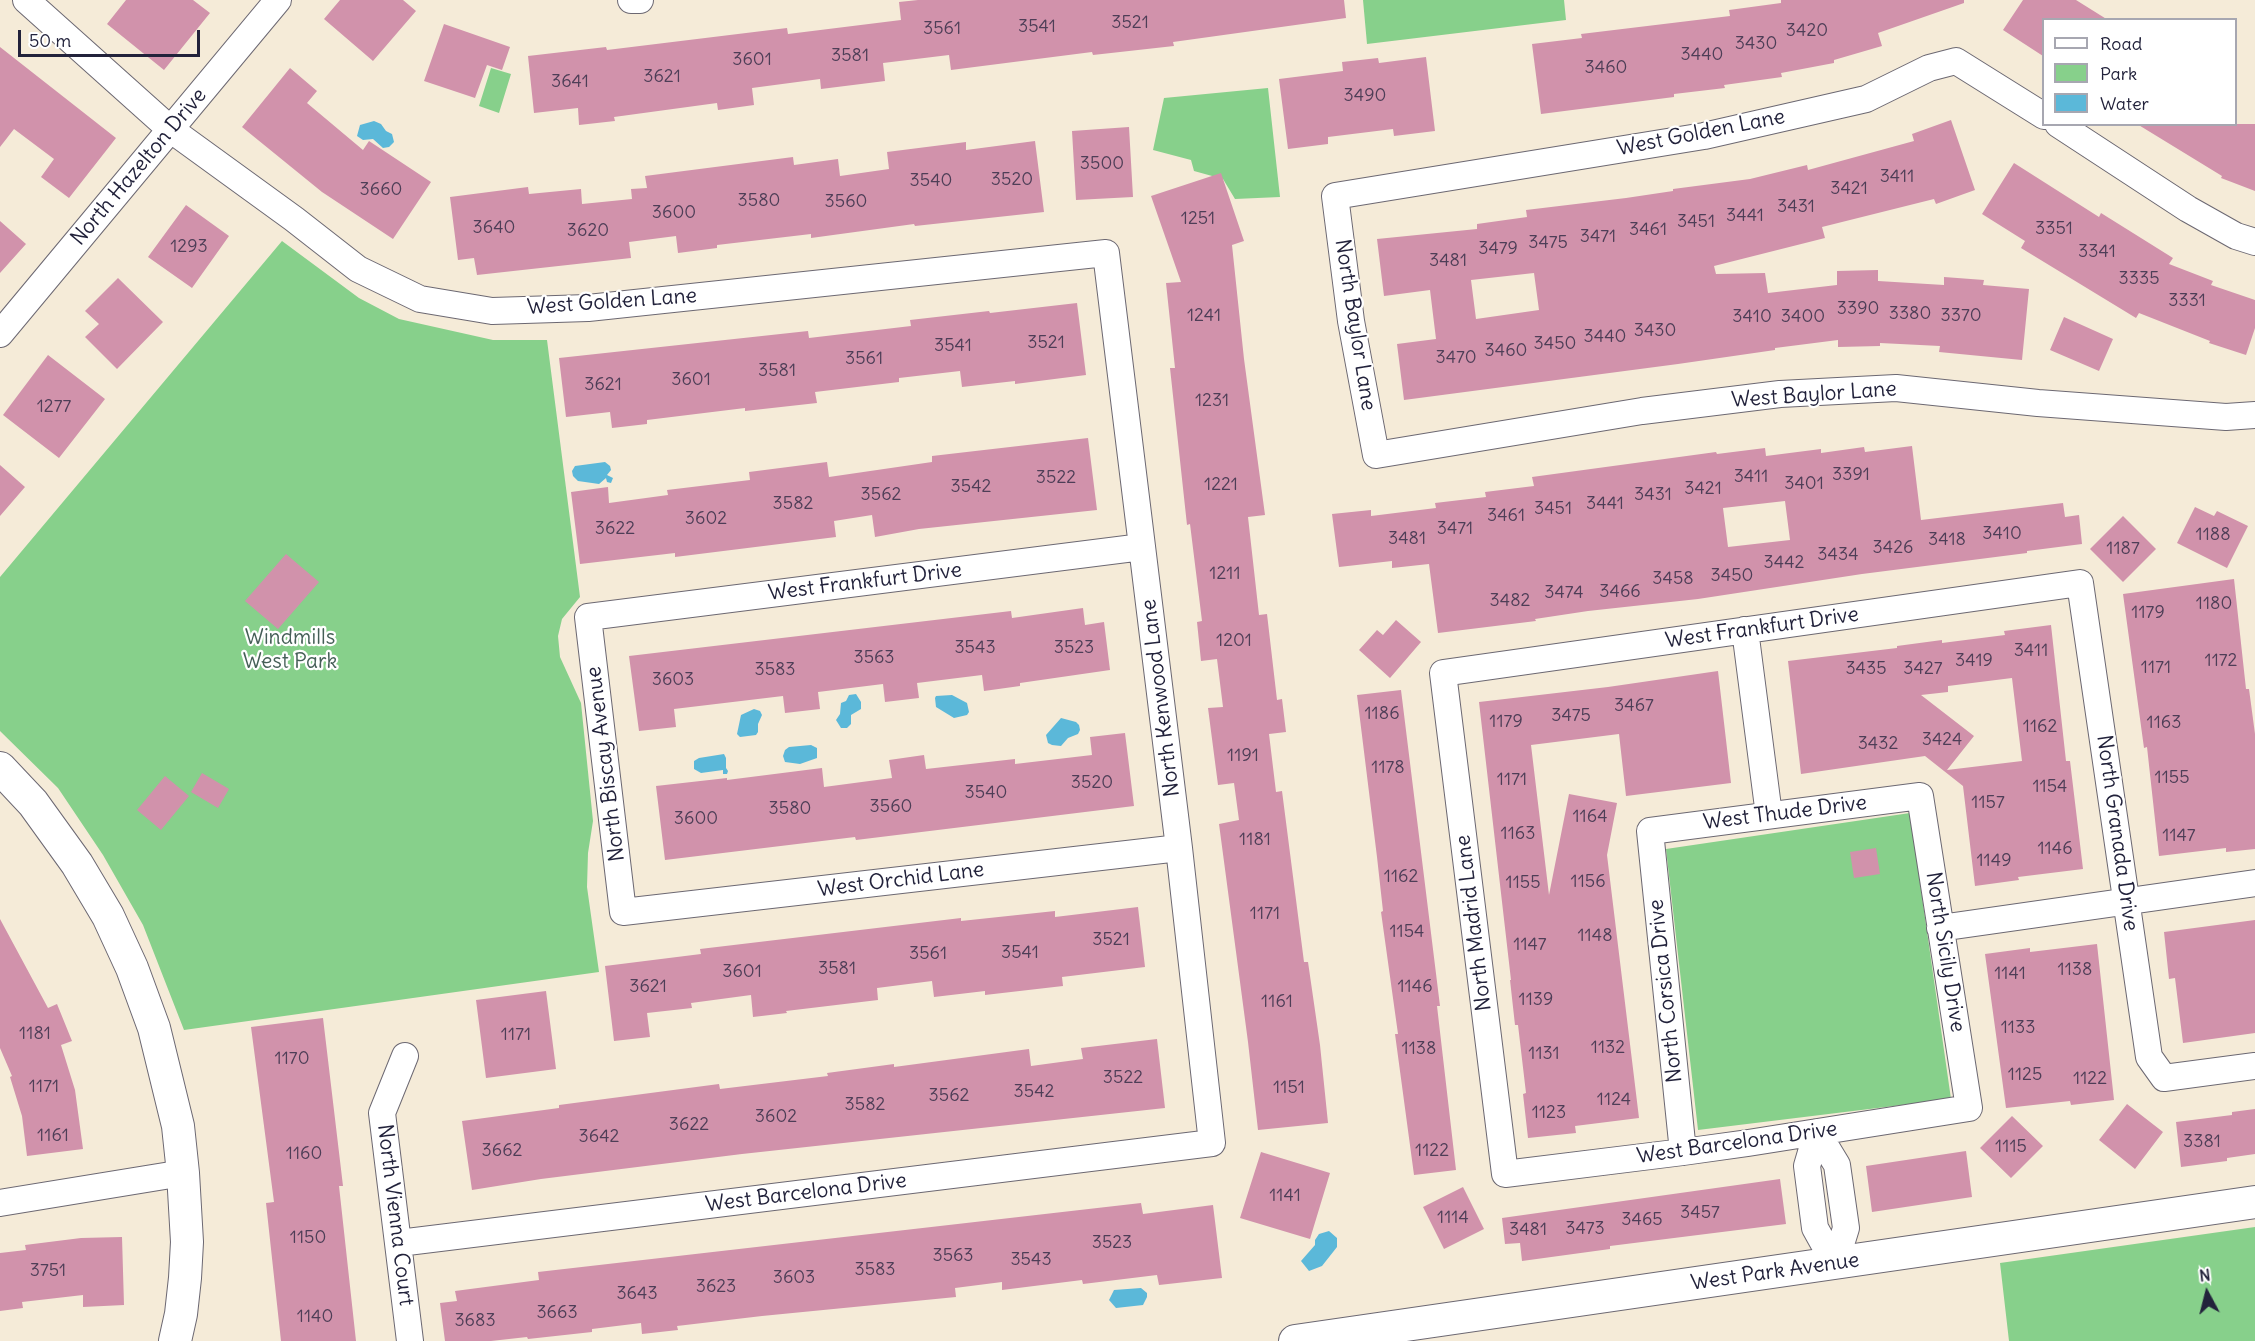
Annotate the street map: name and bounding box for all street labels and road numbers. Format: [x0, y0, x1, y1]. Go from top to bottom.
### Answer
street label: North Hazelton Drive [66, 83, 212, 251]
street label: West Golden Lane [1615, 104, 1787, 162]
street label: North Baylor Lane [1329, 237, 1381, 413]
street label: West Golden Lane [526, 283, 698, 321]
street label: West Baylor Lane [1730, 377, 1898, 413]
street label: West Frankfurt Drive [767, 558, 963, 606]
street label: North Kenwood Lane [1136, 598, 1186, 798]
street label: West Frankfurt Drive [1664, 602, 1860, 654]
street label: North Biscay Avenue [582, 665, 630, 863]
street label: North Granada Drive [2091, 733, 2143, 933]
street label: West Thude Drive [1702, 790, 1868, 836]
street label: North Madrid Lane [1451, 833, 1497, 1013]
street label: West Orchid Lane [816, 857, 986, 903]
street label: North Sicily Drive [1920, 870, 1970, 1034]
street label: North Corsica Drive [1644, 898, 1688, 1084]
street label: West Barcelona Drive [1635, 1116, 1839, 1170]
street label: North Vienna Court [371, 1123, 419, 1307]
street label: West Barcelona Drive [704, 1168, 908, 1218]
street label: West Park Avenue [1689, 1248, 1861, 1296]

